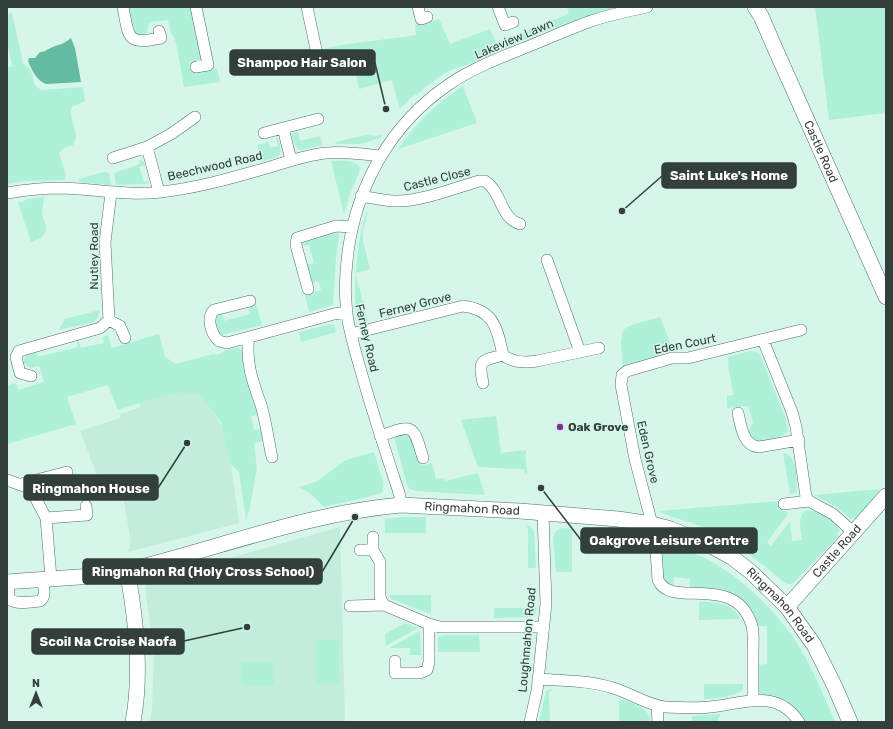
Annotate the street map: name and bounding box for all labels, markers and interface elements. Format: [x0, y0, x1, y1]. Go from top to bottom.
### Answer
street label: Lakeview Lawn [472, 16, 556, 62]
callout: Shampoo Hair Salon [230, 50, 375, 75]
text: Shampoo Hair Salon [237, 55, 367, 70]
street label: Castle Road [801, 118, 841, 185]
street label: Beechwood Road [166, 148, 264, 184]
callout: Saint Luke's Home [662, 163, 796, 188]
street label: Castle Close [402, 164, 472, 194]
text: Saint Luke's Home [670, 168, 788, 183]
street label: Nutley Road [87, 222, 101, 290]
street label: Ferney Grove [378, 289, 453, 321]
street label: Ferney Road [352, 303, 382, 373]
street label: Eden Court [653, 331, 717, 357]
street label: Eden Grove [634, 419, 662, 485]
place label: Oak Grove [568, 420, 628, 434]
marker: Oak Grove [555, 422, 565, 432]
callout: Ringmahon House [24, 475, 158, 500]
text: Ringmahon House [32, 481, 150, 496]
street label: Ringmahon Road [424, 499, 520, 518]
street label: Castle Road [810, 522, 864, 581]
callout: Oakgrove Leisure Centre [581, 528, 757, 553]
text: Oakgrove Leisure Centre [589, 533, 749, 548]
callout: Ringmahon Rd (Holy Cross School) [83, 559, 322, 584]
text: Ringmahon Rd (Holy Cross School) [92, 564, 314, 579]
street label: Ringmahon Road [744, 565, 817, 645]
street label: Loughmahon Road [515, 587, 539, 693]
callout: Scoil Na Croise Naofa [32, 629, 184, 654]
text: Scoil Na Croise Naofa [40, 634, 176, 649]
north arrow [16, 673, 56, 713]
text: N [32, 677, 40, 690]

